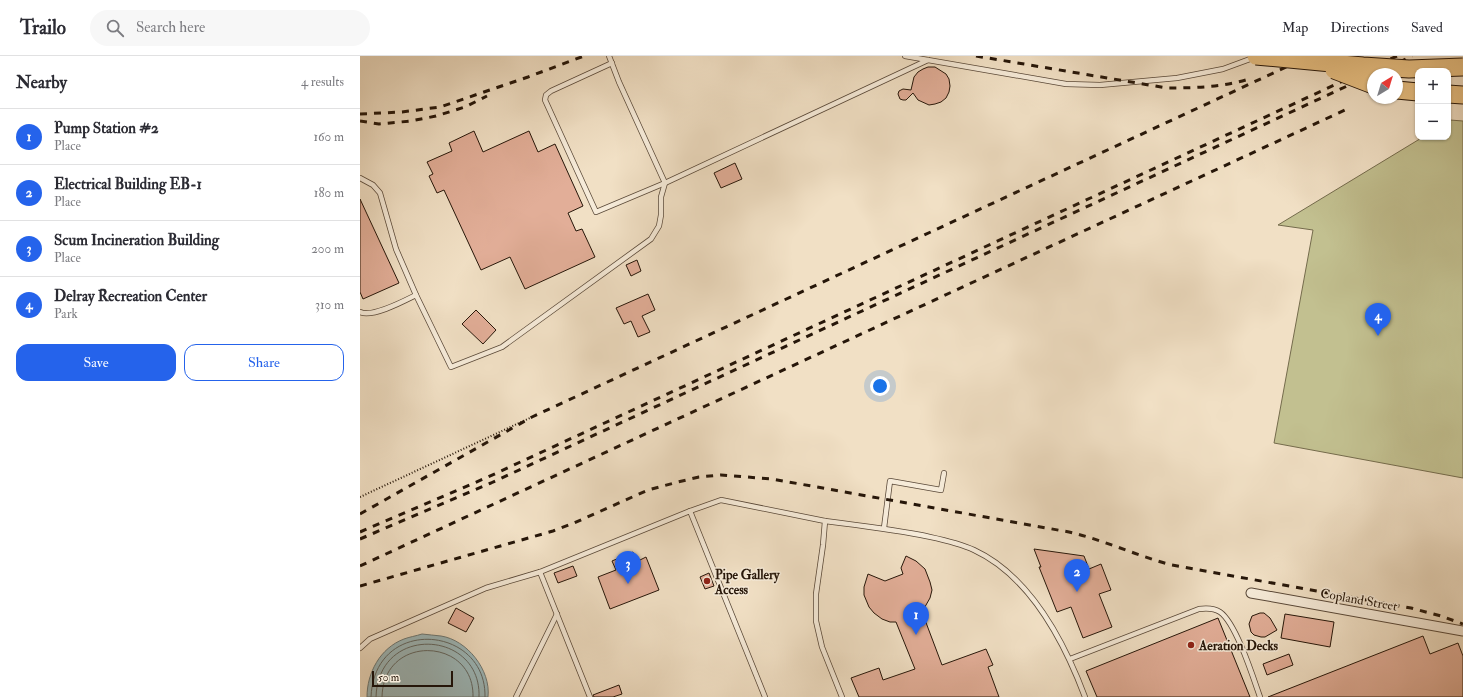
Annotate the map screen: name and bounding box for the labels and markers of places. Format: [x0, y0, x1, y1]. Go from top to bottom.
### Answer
pin: 4 [1365, 303, 1391, 336]
pin: 3 [615, 551, 641, 584]
pin: 2 [1064, 559, 1090, 592]
place label: Pipe Gallery Access [714, 567, 781, 598]
marker: Pipe Gallery Access [702, 576, 712, 586]
pin: 1 [903, 602, 929, 635]
place label: Aeration Decks [1198, 638, 1279, 654]
marker: Aeration Decks [1186, 640, 1196, 650]

